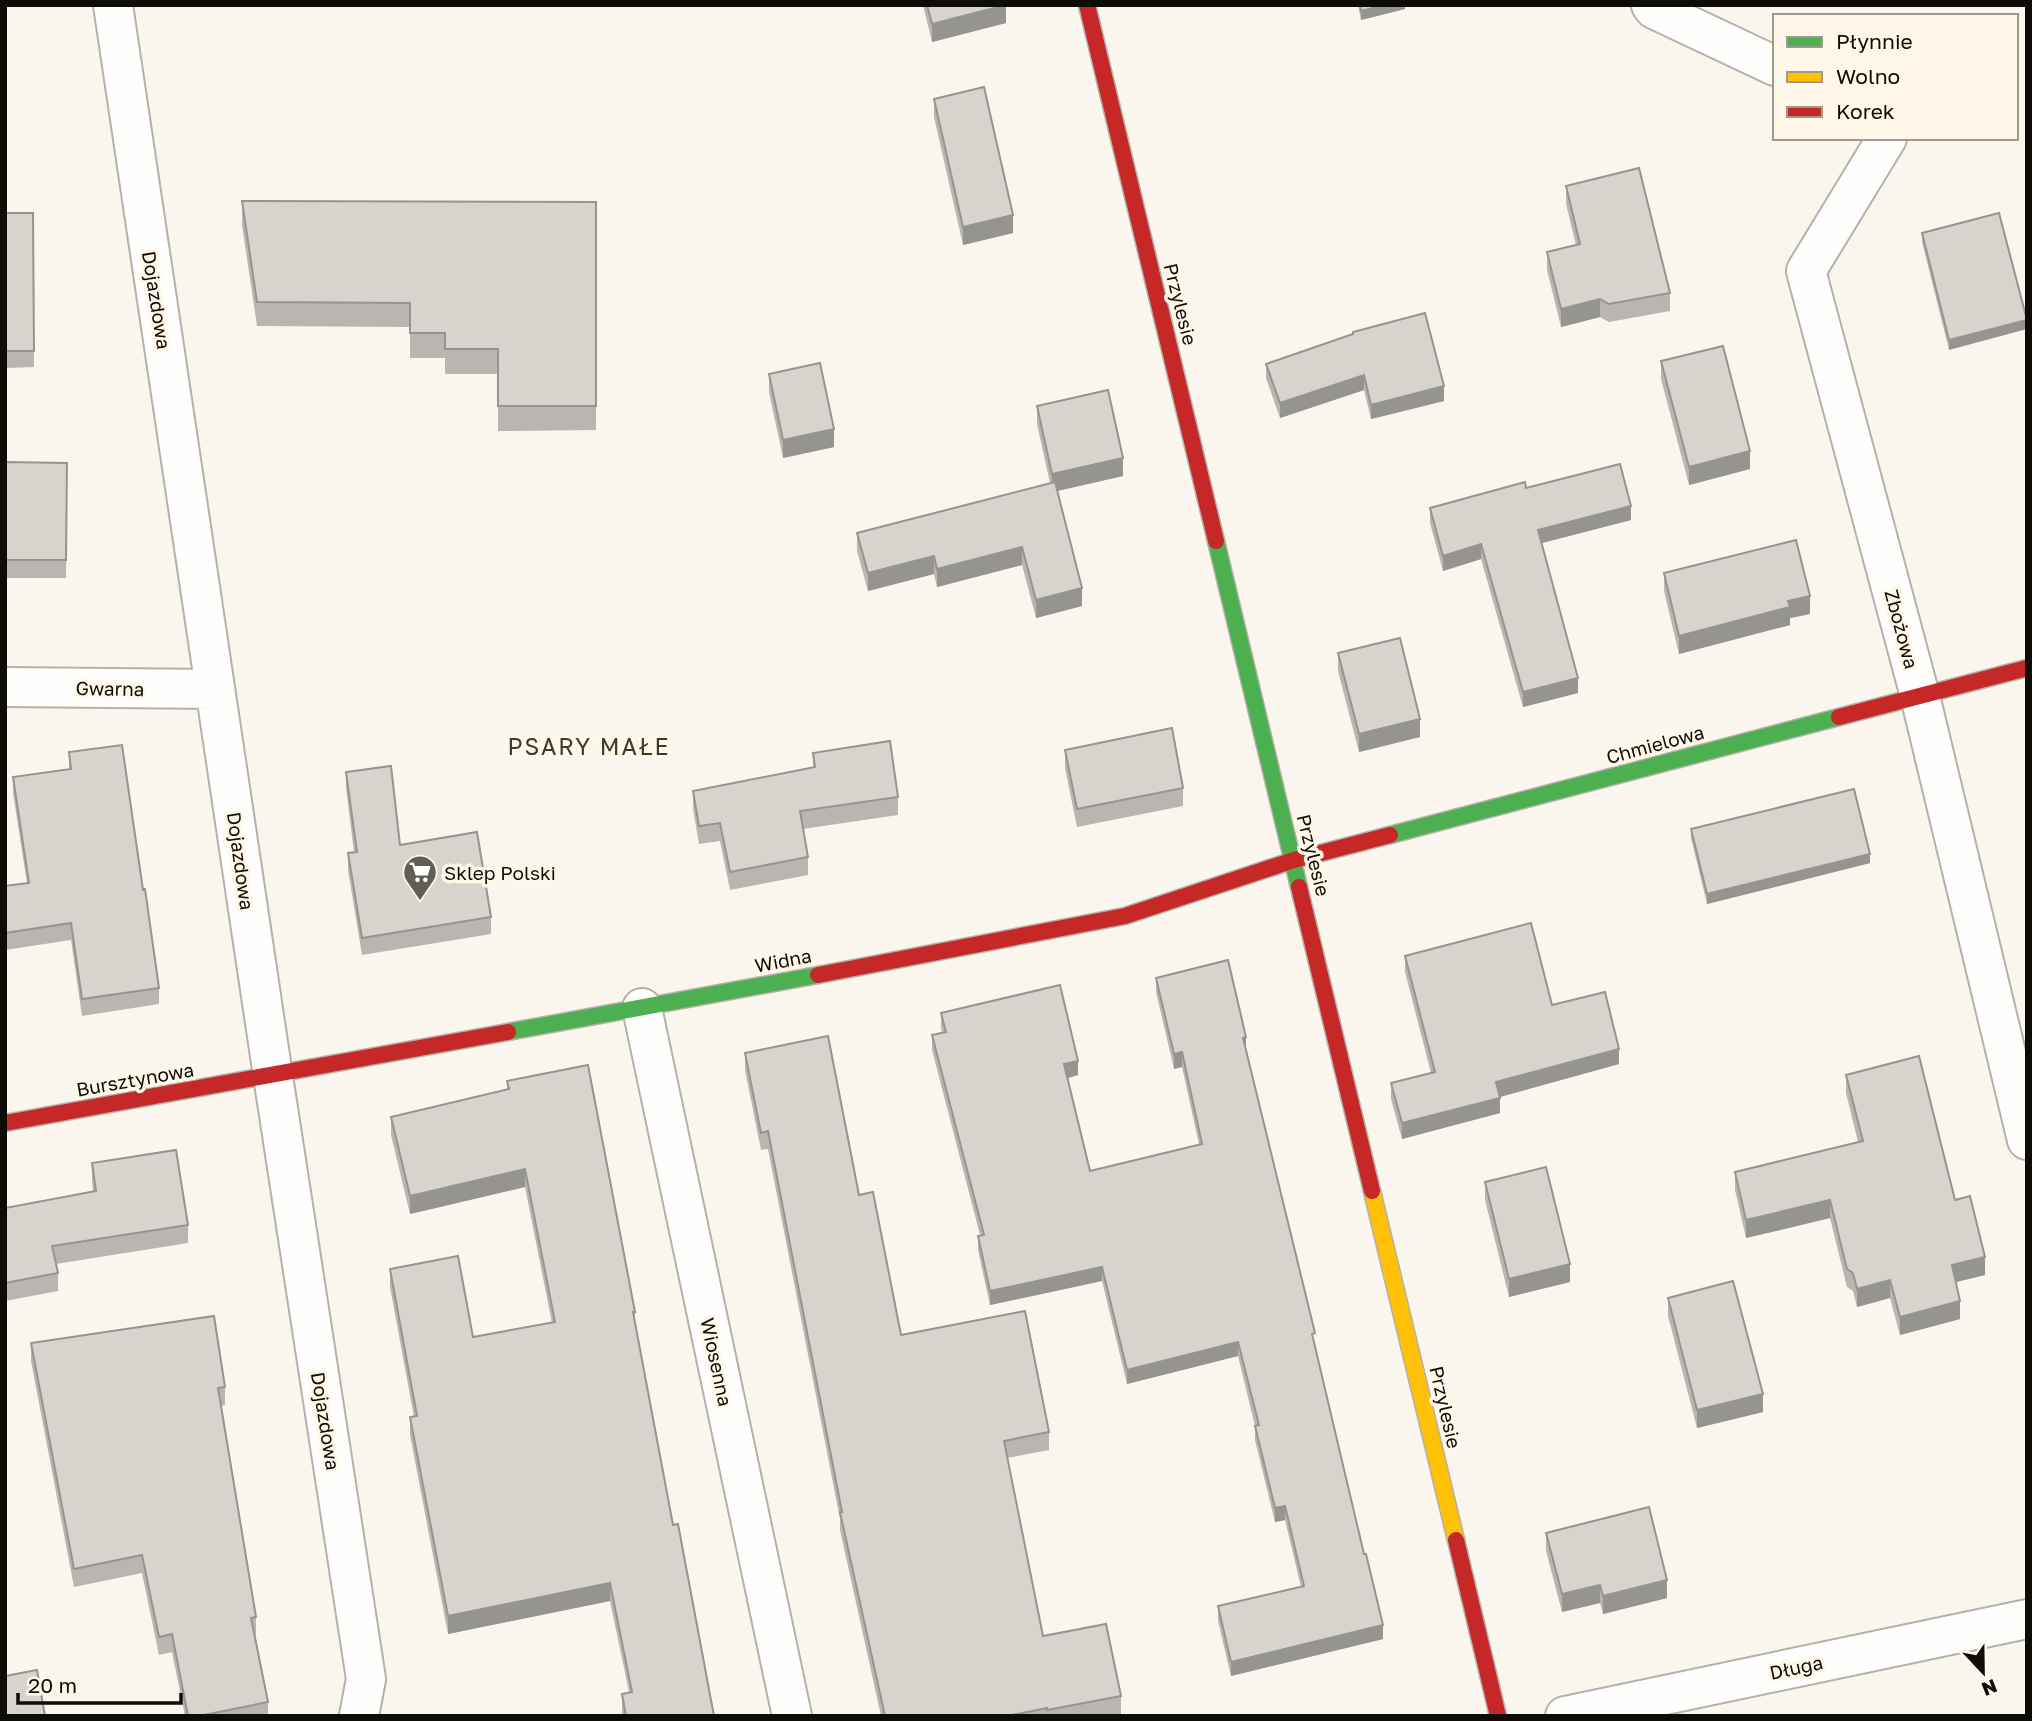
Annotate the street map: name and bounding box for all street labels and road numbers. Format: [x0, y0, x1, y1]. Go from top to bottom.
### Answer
street label: Dojazdowa [138, 249, 176, 351]
street label: Przylesie [1160, 261, 1202, 347]
street label: Zbożowa [1880, 587, 1924, 671]
street label: Gwarna [75, 676, 145, 700]
street label: Chmielowa [1604, 720, 1706, 768]
street label: Dojazdowa [223, 810, 259, 912]
street label: Przylesie [1293, 812, 1335, 898]
street label: Widna [753, 943, 813, 977]
street label: Bursztynowa [74, 1057, 196, 1101]
street label: Wiosenna [696, 1316, 738, 1408]
street label: Przylesie [1425, 1364, 1467, 1450]
street label: Dojazdowa [307, 1370, 345, 1472]
street label: Długa [1767, 1650, 1825, 1684]

